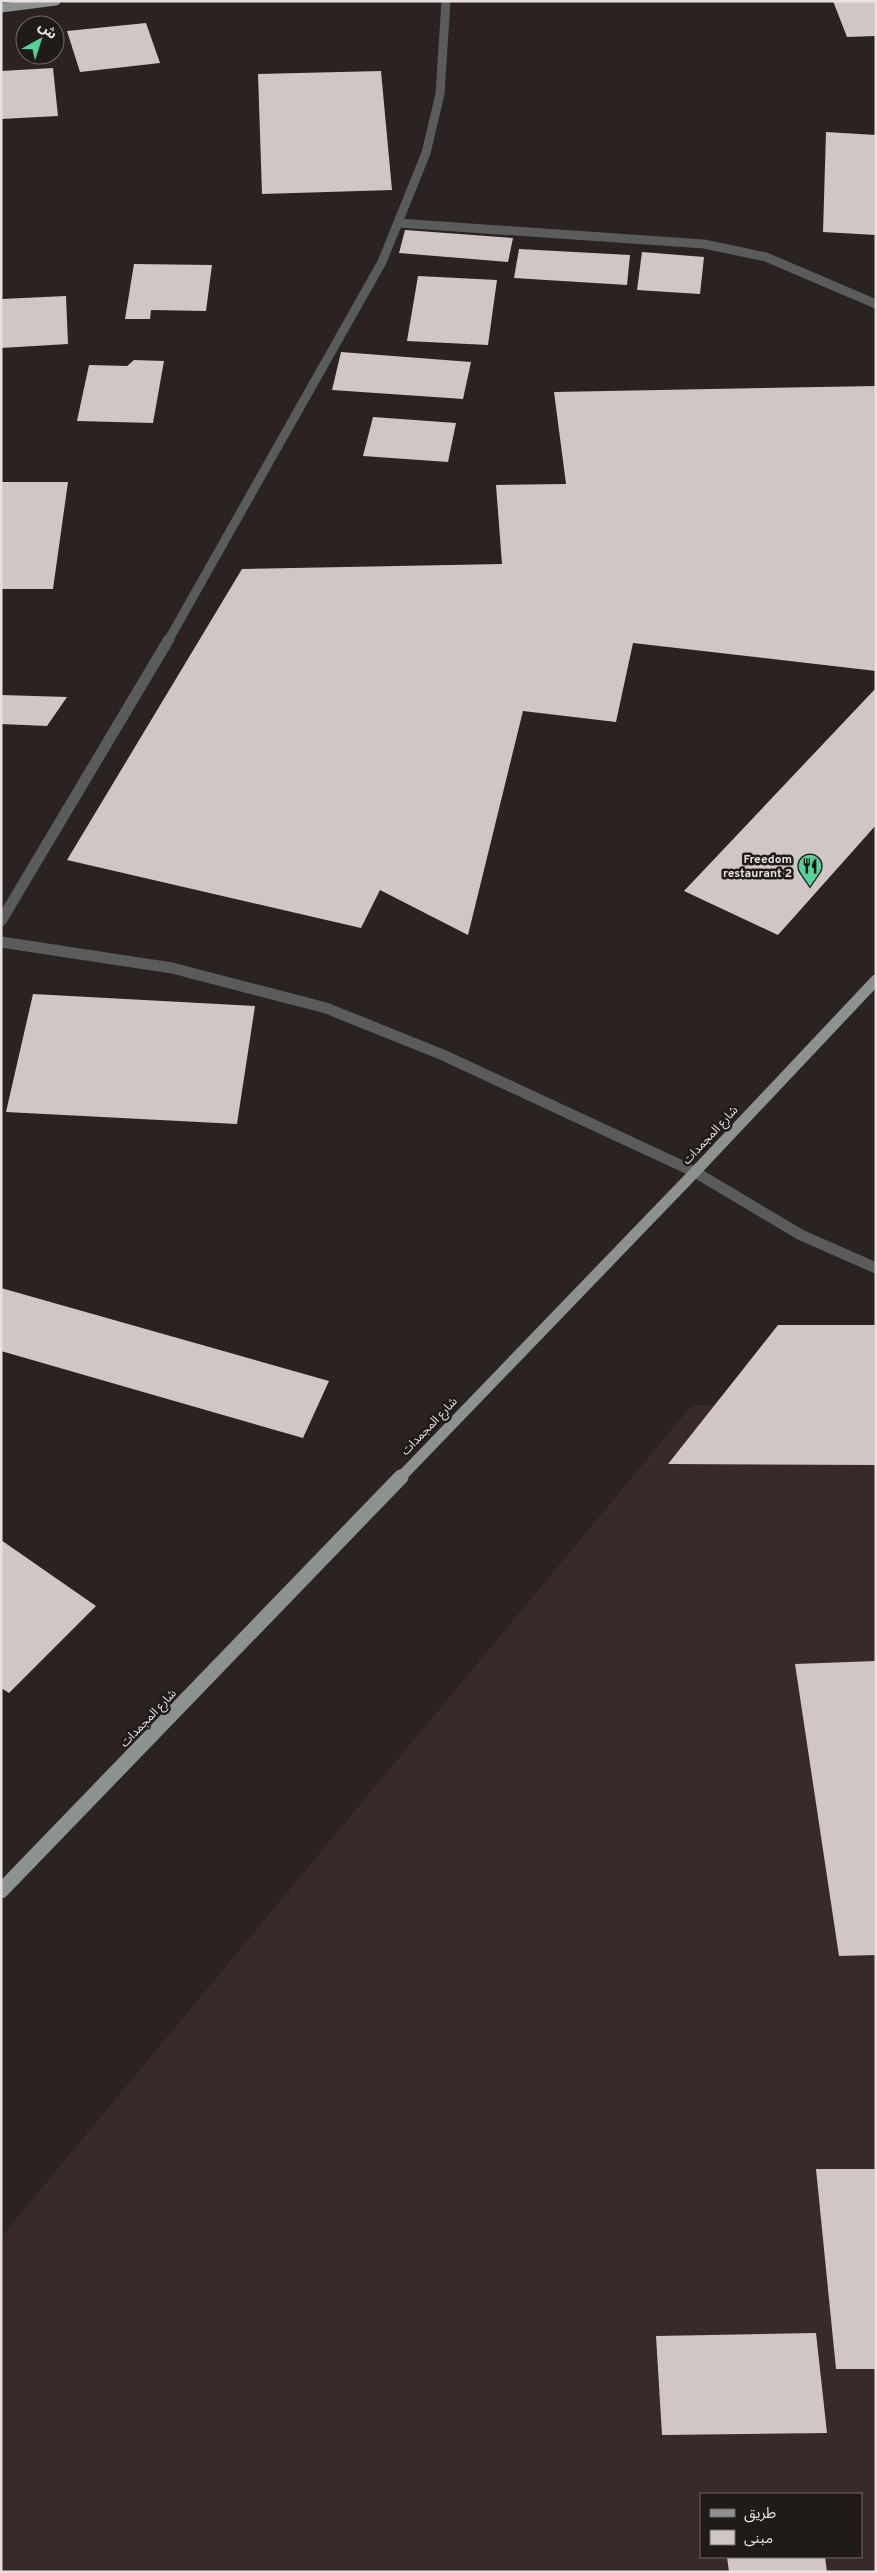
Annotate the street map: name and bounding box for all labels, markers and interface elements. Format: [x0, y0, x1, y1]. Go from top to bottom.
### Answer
north arrow [15, 15, 65, 65]
text: ش [34, 18, 60, 44]
place label: Freedom restaurant 2 [723, 852, 792, 882]
restaurant icon: Freedom restaurant 2 [797, 853, 823, 887]
street label: شارع المجمدات [679, 1103, 742, 1169]
street label: شارع المجمدات [398, 1394, 461, 1459]
street label: شارع المجمدات [117, 1686, 180, 1751]
legend [700, 2493, 862, 2558]
text: طريق [744, 2505, 776, 2524]
text: مبنى [744, 2530, 773, 2549]

